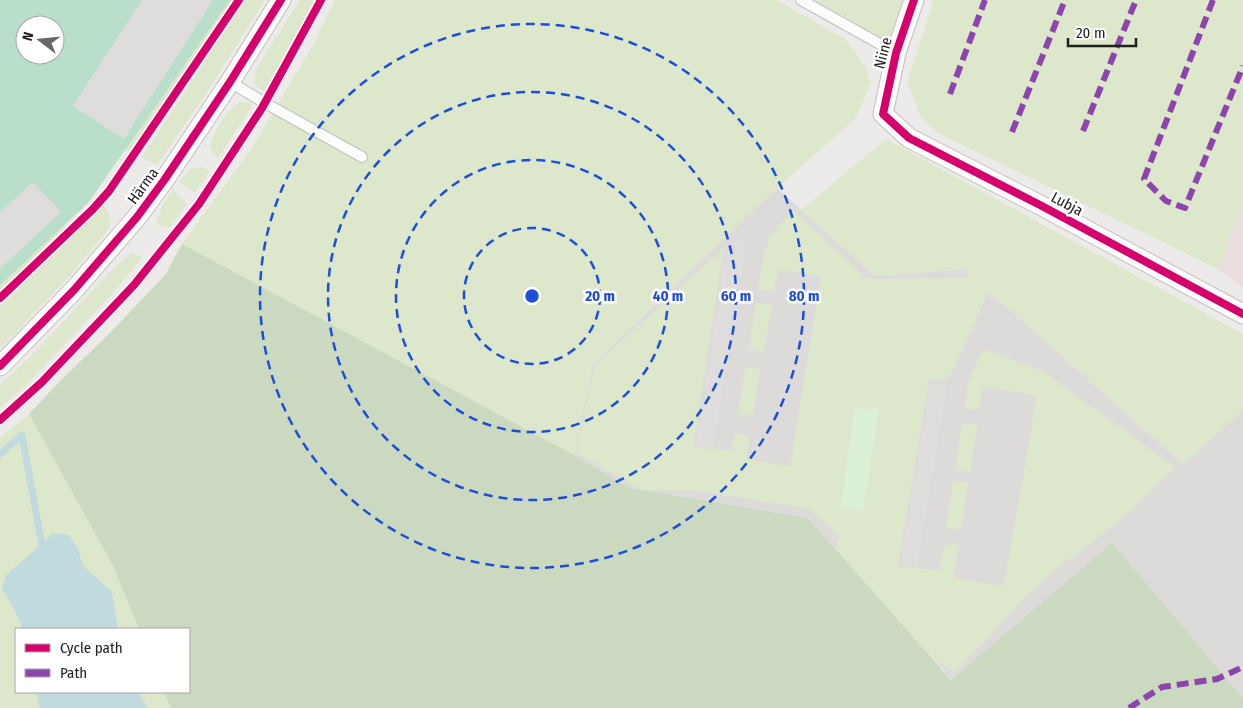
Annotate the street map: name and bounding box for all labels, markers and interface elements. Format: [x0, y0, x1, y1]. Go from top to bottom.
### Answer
north arrow [15, 15, 65, 65]
scale bar [1068, 15, 1136, 47]
text: 20 m [1076, 24, 1106, 42]
text: N [19, 30, 37, 43]
street label: Niine [870, 35, 896, 71]
street label: Härma [124, 164, 162, 208]
street label: Lubja [1048, 188, 1086, 220]
centre of rings [523, 287, 541, 305]
text: 20 m [584, 287, 615, 305]
text: 40 m [653, 287, 683, 305]
text: 60 m [721, 287, 751, 305]
text: 80 m [789, 287, 819, 305]
legend [15, 628, 190, 693]
text: Cycle path [60, 639, 123, 657]
text: Path [60, 664, 87, 682]

